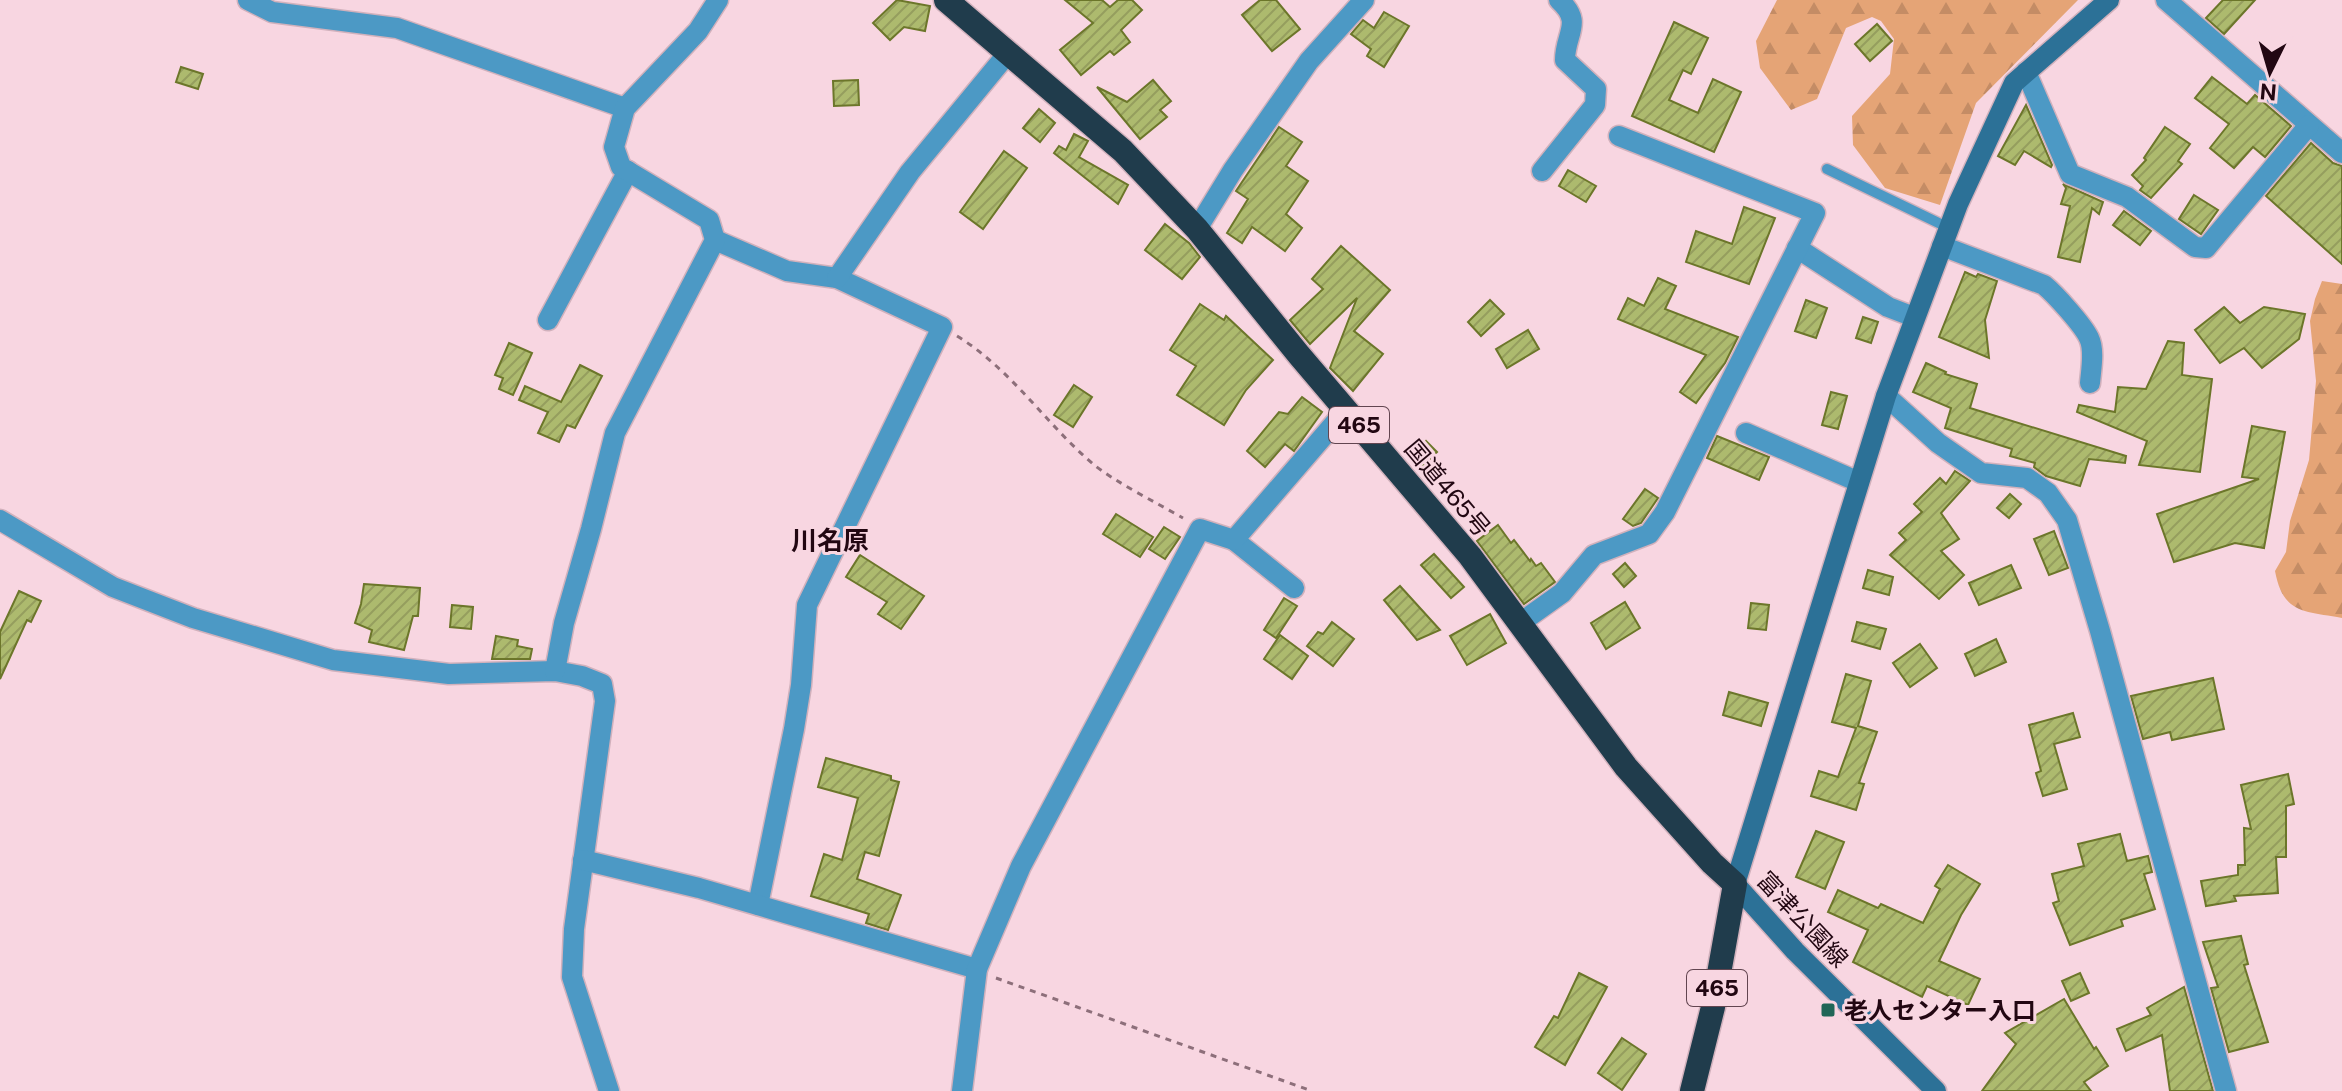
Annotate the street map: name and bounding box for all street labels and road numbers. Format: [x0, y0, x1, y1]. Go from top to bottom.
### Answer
road number: 465 [1329, 407, 1389, 443]
street label: 国道465号 [1400, 434, 1496, 542]
street label: 富津公園線 [1752, 866, 1854, 972]
road number: 465 [1687, 970, 1747, 1006]

